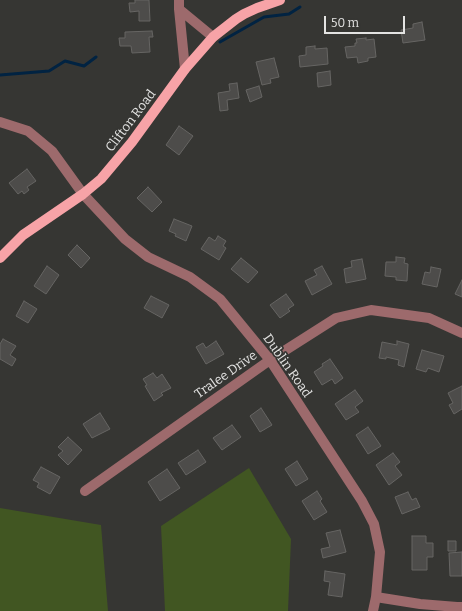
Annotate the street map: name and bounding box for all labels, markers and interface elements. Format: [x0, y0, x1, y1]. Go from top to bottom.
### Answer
scale bar [326, 8, 407, 34]
text: 50 m [331, 16, 359, 30]
street label: Clifton Road [103, 87, 159, 155]
street label: Dublin Road [259, 331, 315, 401]
street label: Tralee Drive [192, 348, 260, 402]

